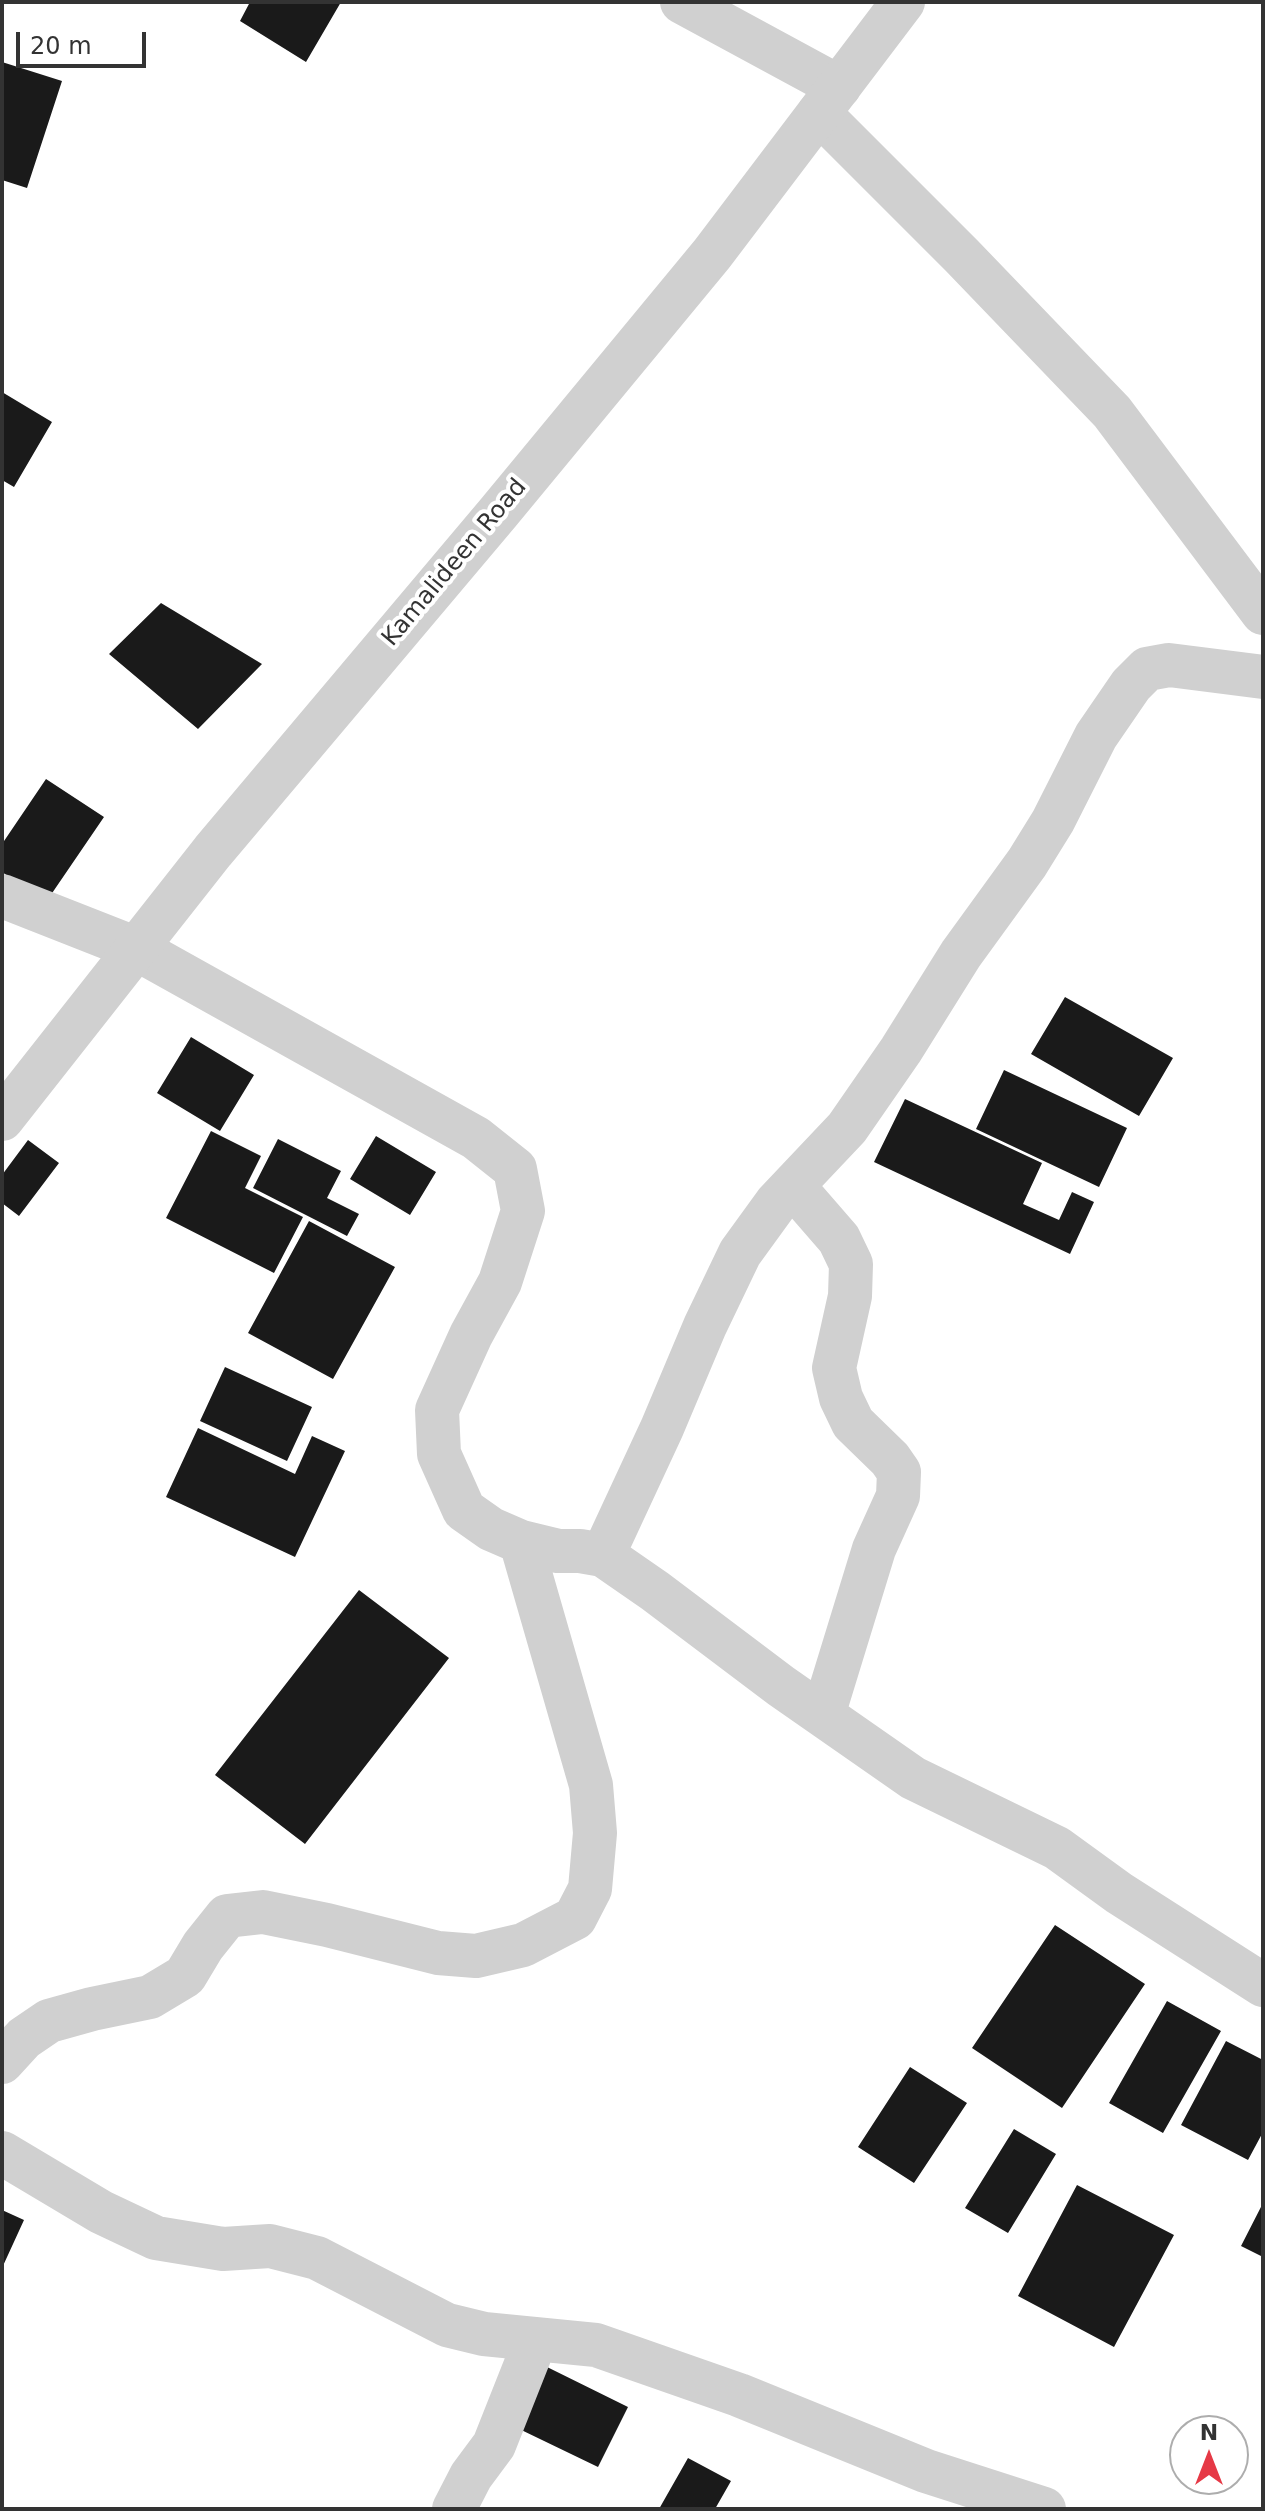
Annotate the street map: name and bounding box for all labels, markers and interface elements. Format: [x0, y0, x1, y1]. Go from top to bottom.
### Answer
scale bar [20, 16, 150, 66]
text: 20 m [30, 32, 92, 60]
street label: Kamalideen Road [377, 474, 533, 652]
north arrow [1169, 2415, 1249, 2495]
text: N [1200, 2420, 1218, 2445]

